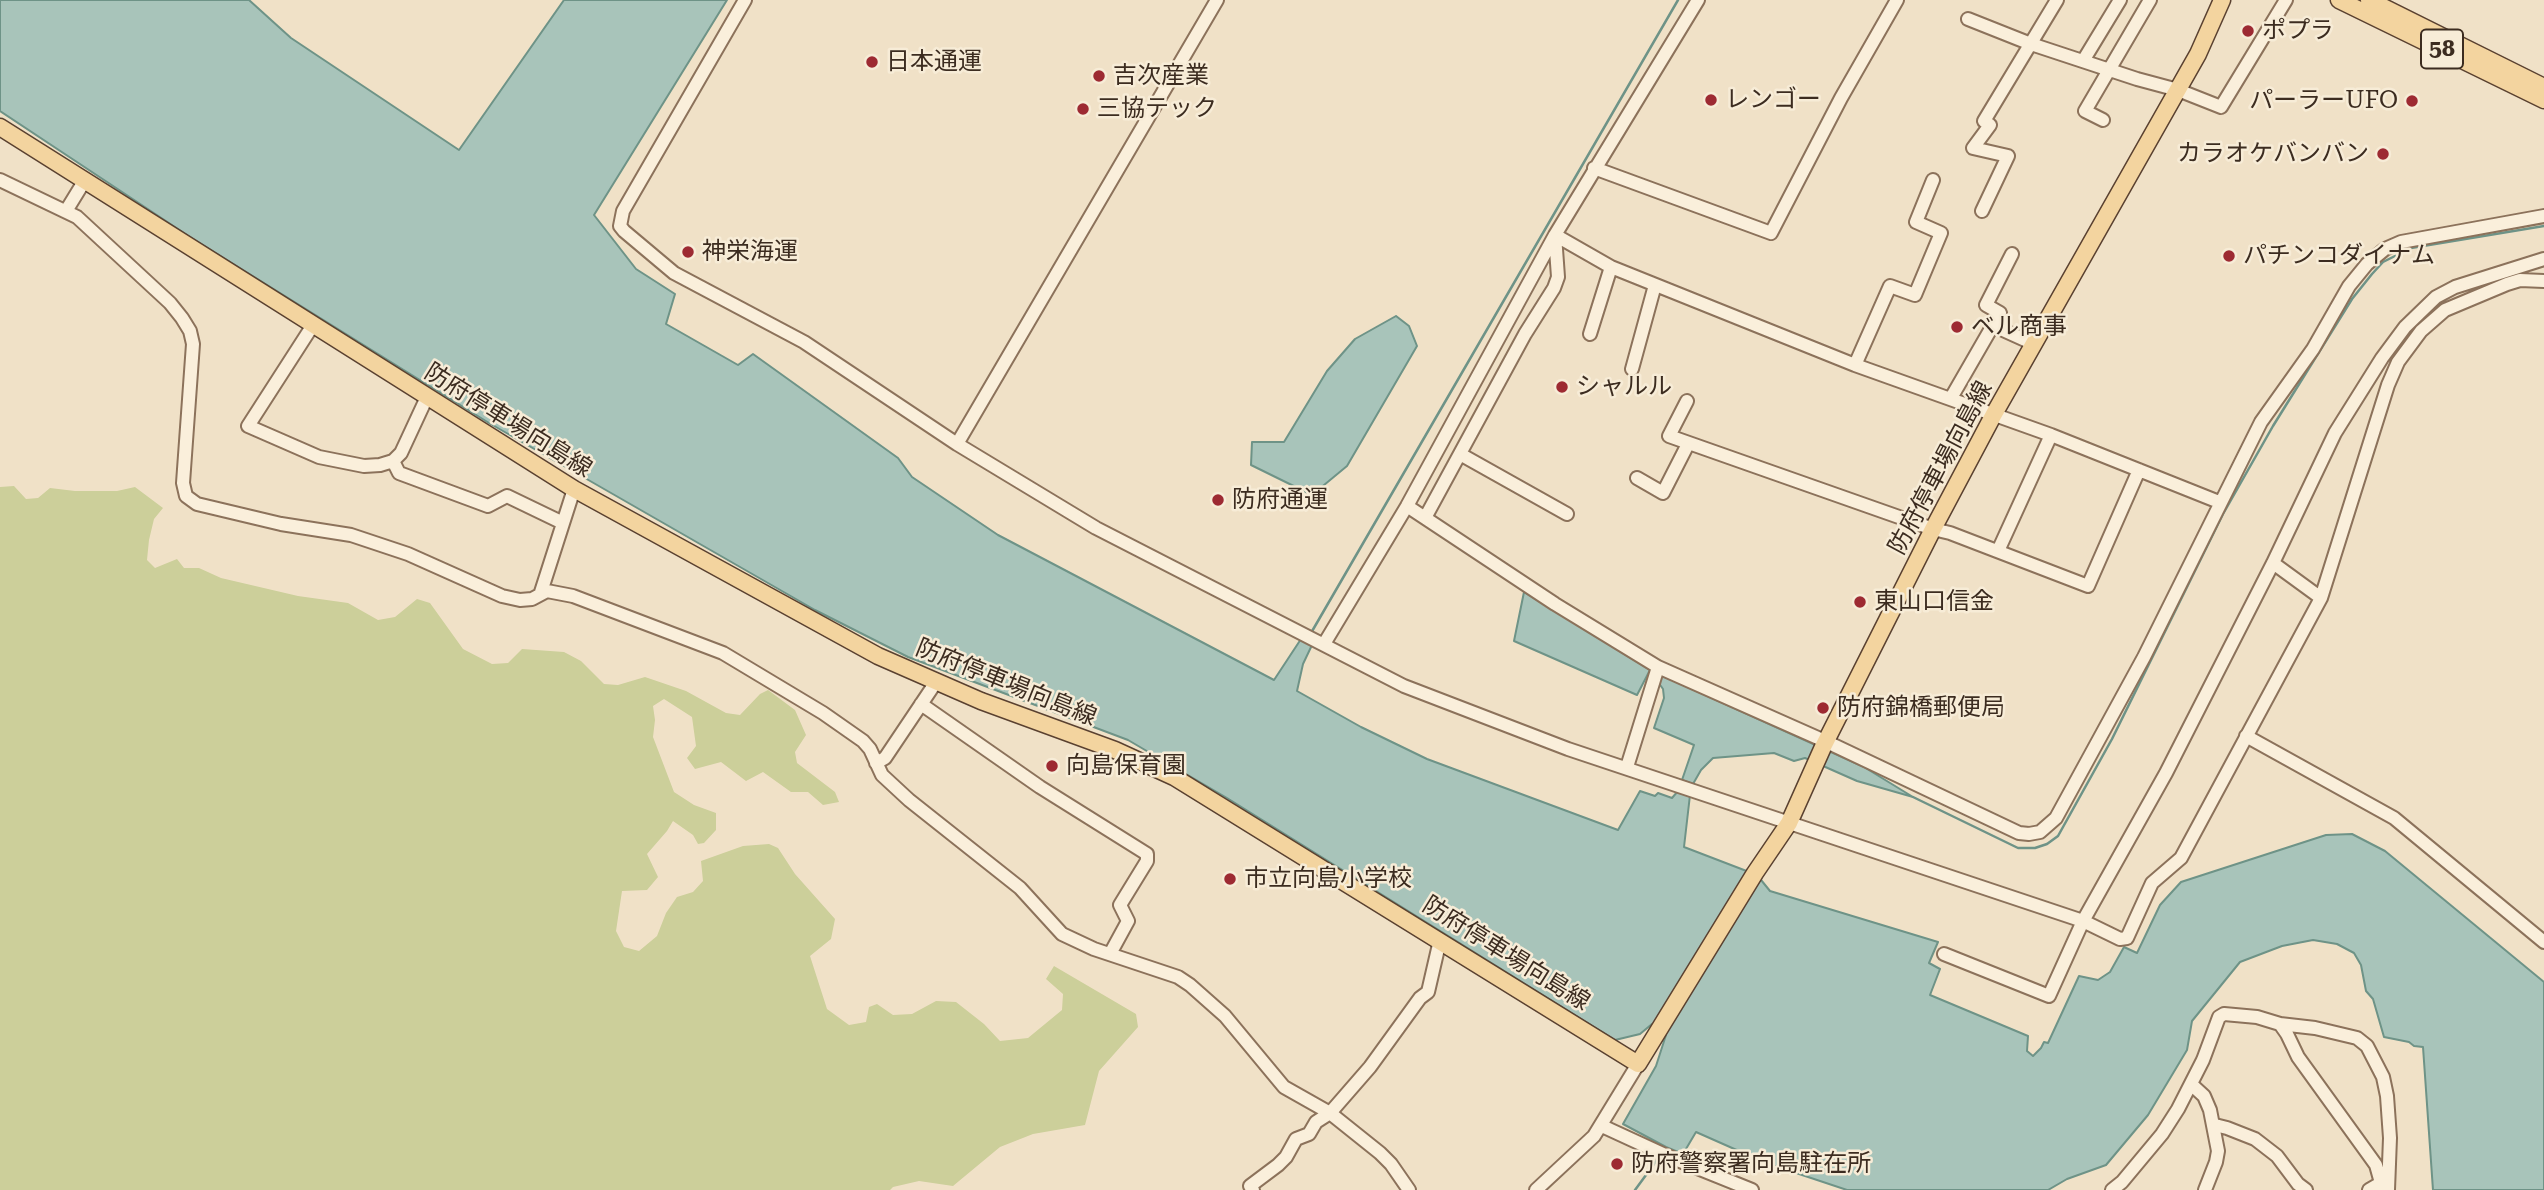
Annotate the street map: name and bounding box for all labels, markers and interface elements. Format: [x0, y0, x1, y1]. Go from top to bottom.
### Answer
place label: ポプラ [2262, 17, 2334, 45]
marker: ポプラ [2240, 23, 2256, 39]
road number: 58 [2421, 30, 2463, 68]
place label: 日本通運 [886, 48, 982, 76]
marker: 日本通運 [864, 54, 880, 70]
place label: 吉次産業 [1113, 62, 1209, 90]
marker: 吉次産業 [1091, 68, 1107, 84]
place label: レンゴー [1725, 86, 1821, 114]
place label: パーラーUFO [2249, 87, 2398, 115]
marker: レンゴー [1703, 92, 1719, 108]
marker: パーラーUFO [2404, 93, 2420, 109]
place label: 三協テック [1097, 95, 1217, 123]
marker: 三協テック [1075, 101, 1091, 117]
place label: カラオケバンバン [2177, 140, 2369, 168]
marker: カラオケバンバン [2375, 146, 2391, 162]
place label: 神栄海運 [702, 238, 798, 266]
place label: パチンコダイナム [2243, 242, 2435, 270]
marker: 神栄海運 [680, 244, 696, 260]
marker: パチンコダイナム [2221, 248, 2237, 264]
place label: ベル商事 [1971, 313, 2067, 341]
marker: ベル商事 [1949, 319, 1965, 335]
street label: 防府停車場向島線 [419, 358, 597, 484]
place label: シャルル [1576, 373, 1672, 401]
street label: 防府停車場向島線 [1883, 376, 1999, 560]
marker: シャルル [1554, 379, 1570, 395]
place label: 防府通運 [1232, 486, 1328, 514]
marker: 防府通運 [1210, 492, 1226, 508]
place label: 東山口信金 [1874, 588, 1994, 616]
marker: 東山口信金 [1852, 594, 1868, 610]
street label: 防府停車場向島線 [912, 634, 1100, 732]
place label: 防府錦橋郵便局 [1837, 694, 2005, 722]
marker: 防府錦橋郵便局 [1815, 700, 1831, 716]
place label: 向島保育園 [1066, 752, 1186, 780]
marker: 向島保育園 [1044, 758, 1060, 774]
place label: 市立向島小学校 [1244, 865, 1412, 893]
marker: 市立向島小学校 [1222, 871, 1238, 887]
street label: 防府停車場向島線 [1417, 891, 1595, 1017]
place label: 防府警察署向島駐在所 [1631, 1150, 1871, 1178]
marker: 防府警察署向島駐在所 [1609, 1156, 1625, 1172]

